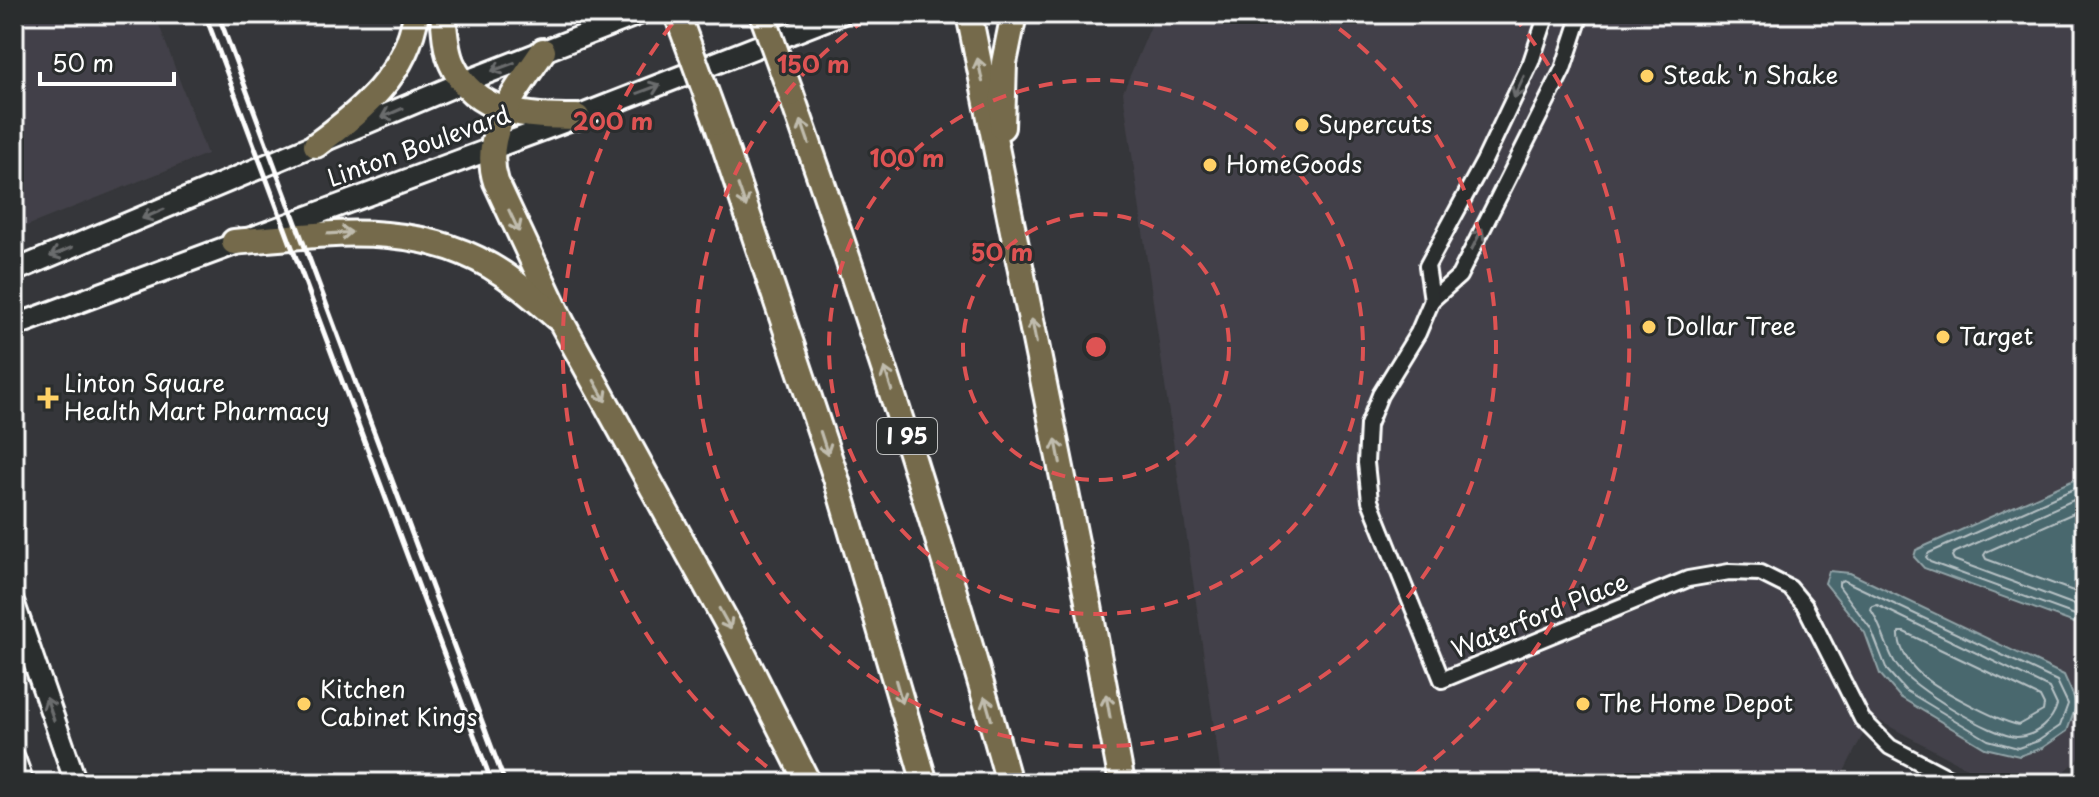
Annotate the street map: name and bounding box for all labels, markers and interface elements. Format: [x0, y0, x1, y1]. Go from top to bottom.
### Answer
scale bar [40, 36, 174, 86]
text: 50 m [52, 44, 114, 80]
text: 150 m [777, 45, 849, 81]
place label: Steak 'n Shake [1663, 56, 1838, 92]
one-way arrow [972, 57, 987, 83]
one-way arrow [491, 61, 516, 75]
marker: Steak 'n Shake [1638, 67, 1656, 85]
one-way arrow [1511, 74, 1526, 98]
one-way arrow [636, 81, 661, 95]
street label: Linton Boulevard [322, 95, 515, 195]
text: 200 m [573, 102, 653, 138]
place label: Supercuts [1318, 105, 1432, 141]
one-way arrow [381, 106, 405, 121]
marker: Supercuts [1293, 116, 1311, 134]
one-way arrow [797, 121, 811, 145]
text: 100 m [870, 139, 944, 175]
place label: HomeGoods [1226, 145, 1362, 181]
marker: HomeGoods [1201, 156, 1219, 174]
one-way arrow [735, 184, 750, 209]
one-way arrow [141, 208, 166, 223]
one-way arrow [507, 209, 522, 233]
one-way arrow [326, 226, 353, 241]
one-way arrow [1470, 227, 1486, 251]
text: 50 m [971, 233, 1033, 269]
one-way arrow [49, 246, 74, 260]
place label: Dollar Tree [1665, 307, 1796, 343]
place label: Target [1959, 317, 2034, 353]
one-way arrow [1025, 318, 1040, 344]
marker: Dollar Tree [1640, 318, 1658, 336]
marker: Target [1934, 328, 1952, 346]
centre of rings [1082, 333, 1110, 361]
place label: Linton Square Health Mart Pharmacy [64, 364, 330, 428]
one-way arrow [880, 366, 895, 392]
one-way arrow [593, 379, 608, 403]
marker: Linton Square Health Mart Pharmacy [39, 389, 57, 407]
road number: I 95 [877, 418, 937, 454]
one-way arrow [818, 430, 832, 455]
one-way arrow [1050, 439, 1065, 464]
street label: Waterford Place [1446, 562, 1633, 666]
one-way arrow [717, 607, 733, 631]
place label: Kitchen Cabinet Kings [320, 670, 477, 734]
one-way arrow [893, 678, 908, 704]
place label: The Home Depot [1599, 684, 1793, 720]
one-way arrow [1100, 694, 1115, 719]
marker: Kitchen Cabinet Kings [295, 695, 313, 713]
one-way arrow [980, 695, 995, 721]
marker: The Home Depot [1574, 695, 1592, 713]
one-way arrow [42, 698, 56, 722]

